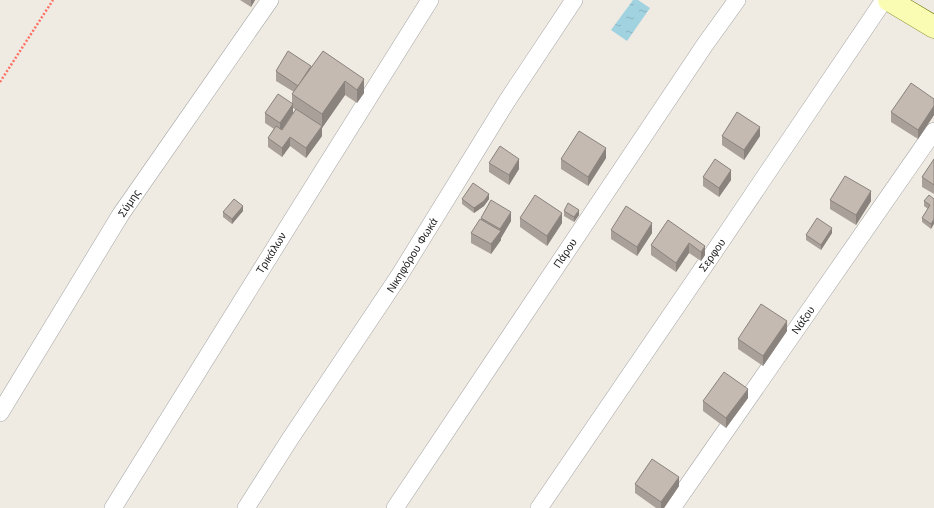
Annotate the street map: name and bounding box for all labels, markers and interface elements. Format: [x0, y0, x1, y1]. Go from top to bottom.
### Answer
street label: Σύμης [115, 187, 143, 219]
street label: Νικηφόρου Φωκά [384, 215, 440, 295]
street label: Τρικάλων [254, 230, 289, 276]
street label: Πάρου [551, 236, 579, 270]
street label: Σερφου [696, 236, 728, 274]
street label: Νάξου [789, 304, 817, 336]

